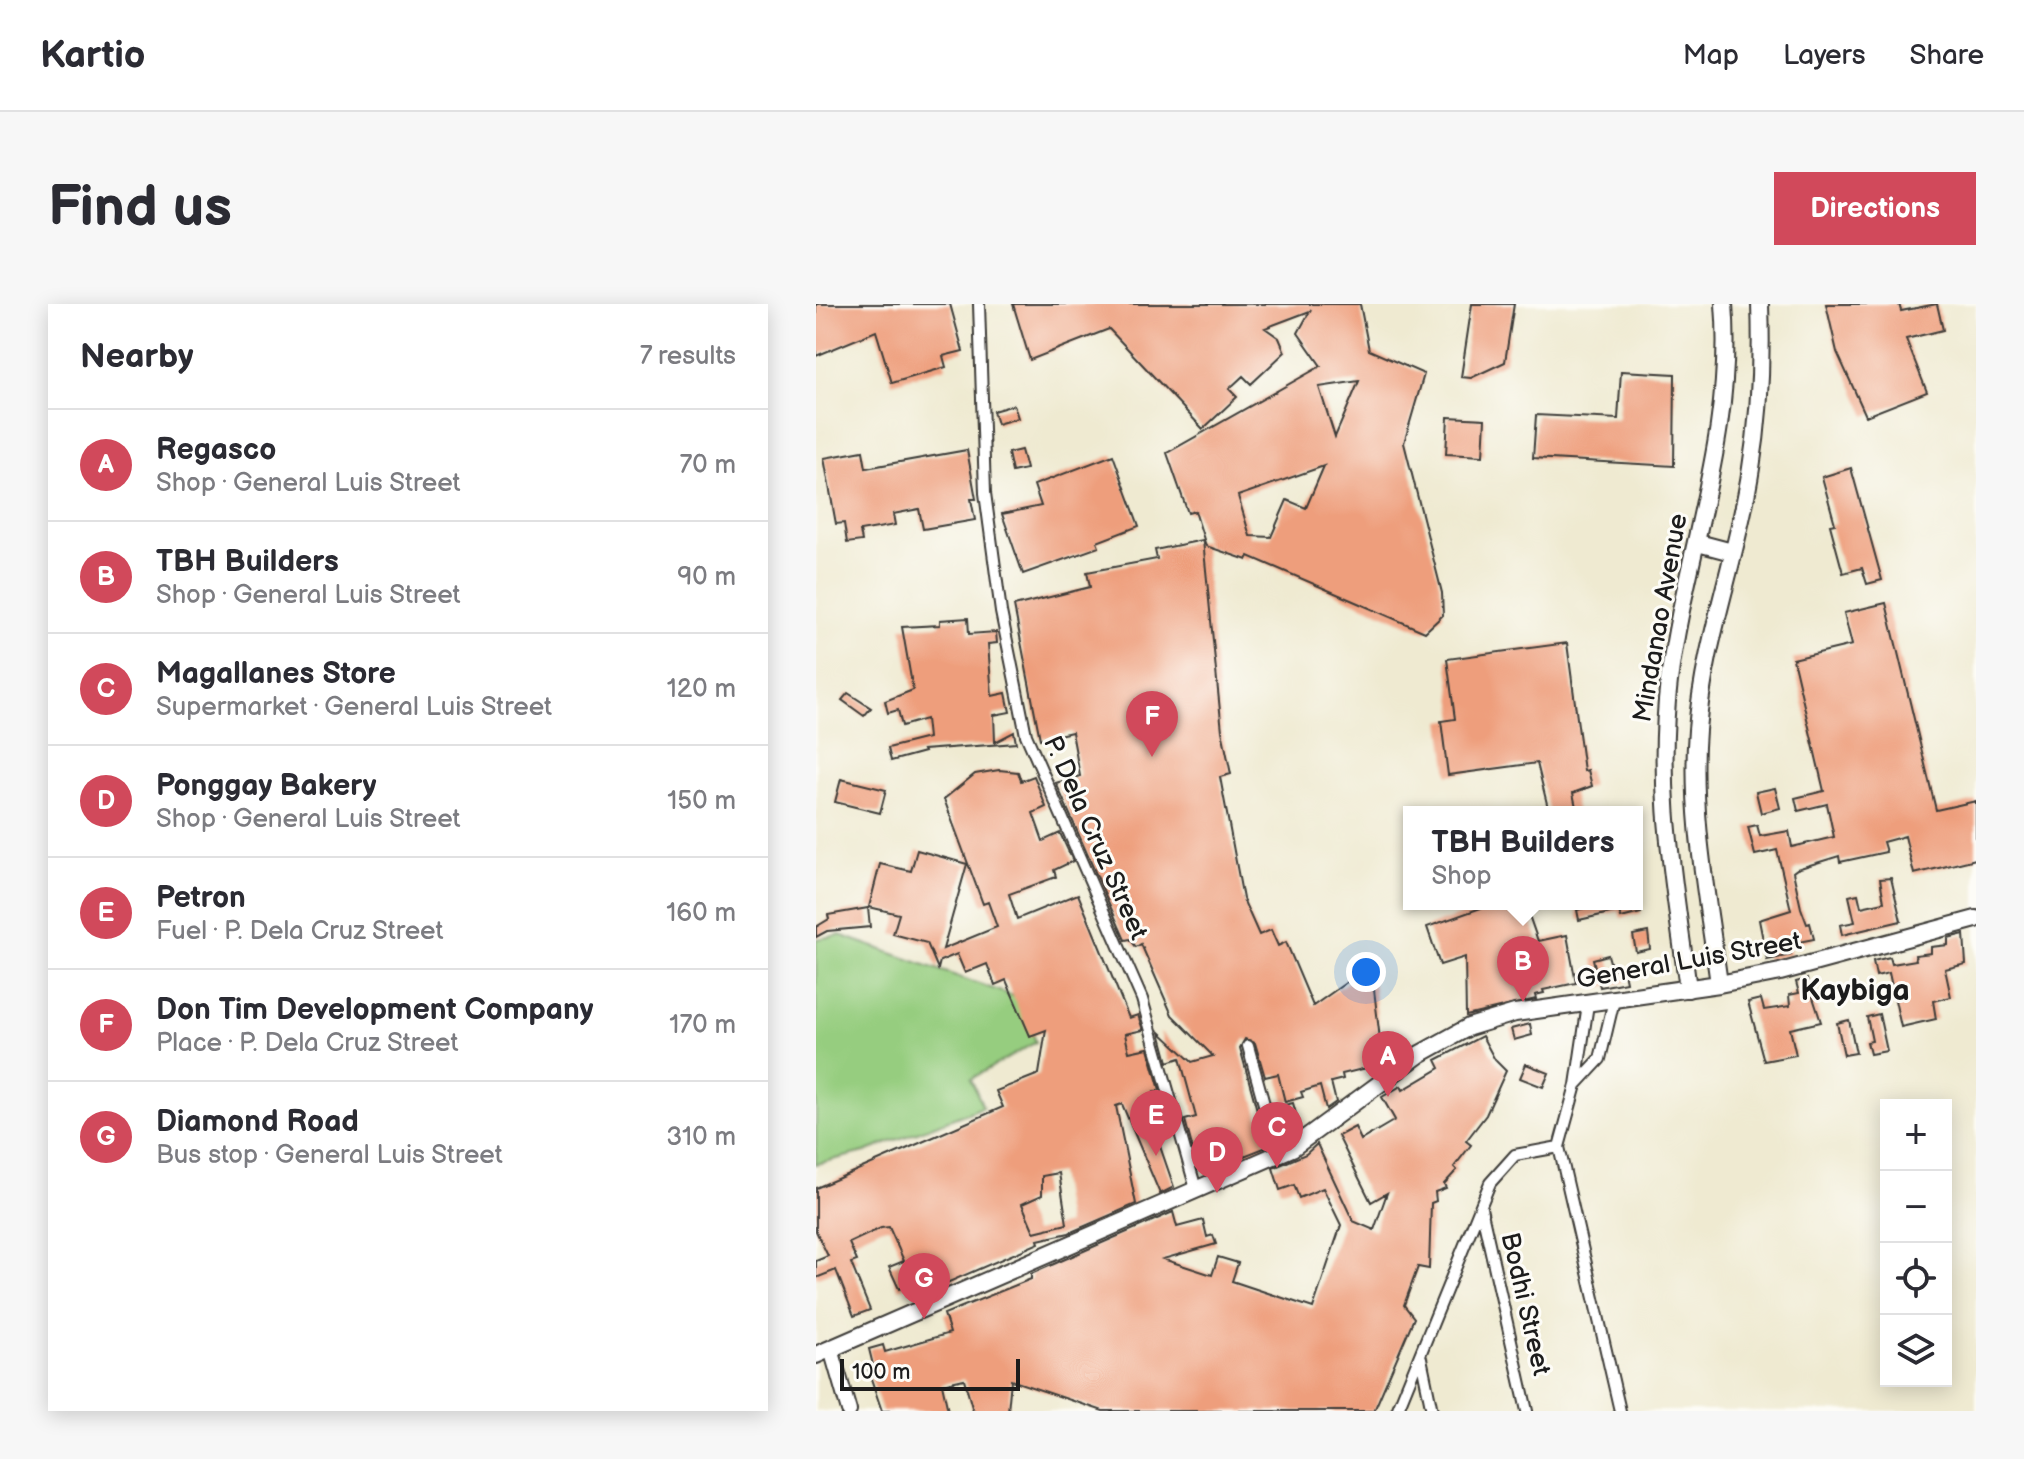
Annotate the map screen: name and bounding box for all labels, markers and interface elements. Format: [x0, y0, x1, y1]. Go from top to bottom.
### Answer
text: Kartio [40, 33, 146, 78]
text: Map [1683, 39, 1739, 72]
text: Layers [1783, 39, 1866, 72]
text: Share [1910, 39, 1984, 72]
button: Directions [1774, 172, 1976, 245]
text: Find us [48, 175, 232, 242]
text: Nearby [80, 336, 194, 377]
text: 7 results [640, 341, 736, 372]
text: Regasco [156, 432, 276, 468]
text: A [98, 450, 114, 481]
text: 70 m [679, 450, 736, 481]
text: Shop · General Luis Street [156, 468, 461, 499]
street label: Mindanao Avenue [1627, 511, 1695, 725]
text: TBH Builders [156, 544, 339, 580]
text: B [97, 562, 115, 593]
text: 90 m [677, 562, 736, 593]
text: Shop · General Luis Street [156, 580, 461, 611]
text: Magallanes Store [156, 656, 396, 692]
text: C [97, 674, 115, 705]
text: 120 m [667, 674, 736, 705]
pin: F [1126, 691, 1178, 757]
text: Supermarket · General Luis Street [156, 692, 552, 723]
street label: P. Dela Cruz Street [1036, 731, 1154, 945]
text: Ponggay Bakery [156, 768, 377, 804]
text: D [97, 786, 115, 817]
text: 150 m [667, 786, 736, 817]
text: Shop · General Luis Street [156, 804, 461, 835]
popup [1403, 806, 1643, 910]
text: TBH Builders [1432, 825, 1614, 861]
text: Shop [1432, 861, 1492, 892]
text: Petron [156, 880, 246, 916]
text: E [98, 898, 114, 929]
text: 160 m [666, 898, 736, 929]
text: Fuel · P. Dela Cruz Street [156, 916, 444, 947]
street label: General Luis Street [1574, 926, 1804, 996]
pin: B [1497, 936, 1549, 1002]
your location [1346, 952, 1386, 992]
district label: Kaybiga [1800, 973, 1910, 1009]
text: Don Tim Development Company [156, 992, 593, 1028]
text: F [98, 1010, 114, 1041]
text: 170 m [669, 1010, 736, 1041]
text: Place · P. Dela Cruz Street [156, 1028, 459, 1059]
pin: A [1362, 1031, 1414, 1097]
pin: E [1130, 1090, 1182, 1156]
map controls [1880, 1099, 1952, 1387]
button: + [1880, 1099, 1952, 1171]
pin: C [1251, 1102, 1303, 1168]
text: Diamond Road [156, 1104, 359, 1140]
text: G [96, 1122, 116, 1153]
text: 310 m [666, 1122, 736, 1153]
pin: D [1191, 1127, 1243, 1193]
text: Bus stop · General Luis Street [156, 1140, 503, 1171]
button: − [1880, 1171, 1952, 1243]
street label: Bodhi Street [1493, 1229, 1557, 1379]
button: locate [1880, 1243, 1952, 1315]
pin: G [898, 1253, 950, 1319]
button: layers [1880, 1315, 1952, 1387]
scale bar [840, 1355, 1020, 1391]
text: 100 m [852, 1359, 911, 1386]

